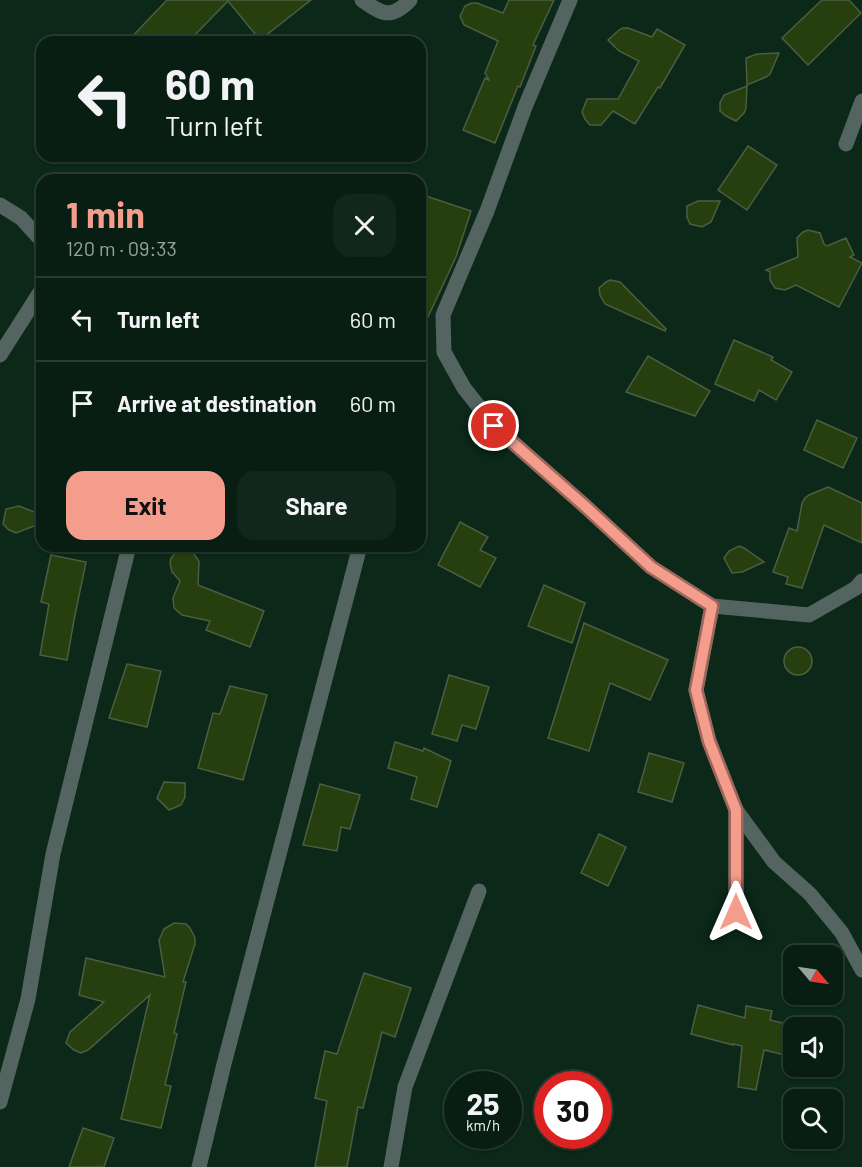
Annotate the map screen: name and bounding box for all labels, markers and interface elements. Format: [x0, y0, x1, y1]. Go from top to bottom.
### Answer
text: 60 m [165, 58, 255, 108]
icon: left [66, 60, 144, 138]
text: Turn left [165, 109, 263, 141]
text: 1 min [66, 192, 145, 235]
button: close [333, 194, 396, 257]
text: 120 m · 09:33 [66, 236, 177, 260]
icon: left [66, 303, 99, 336]
text: Turn left [117, 306, 200, 332]
text: 60 m [350, 306, 396, 332]
icon: arrive [66, 387, 99, 420]
text: Arrive at destination [117, 390, 316, 416]
text: 60 m [350, 390, 396, 416]
pin [468, 400, 519, 451]
icon: arrive [477, 409, 510, 442]
button: Exit [66, 471, 225, 540]
button: Share [237, 471, 396, 540]
position arrow [704, 880, 768, 944]
north arrow [783, 945, 843, 1005]
map controls [783, 945, 843, 1149]
button: sound [783, 1017, 843, 1077]
speed limit sign: 30 [534, 1071, 612, 1149]
text: 25 [467, 1085, 499, 1121]
button: search [783, 1089, 843, 1149]
text: km/h [466, 1116, 500, 1134]

